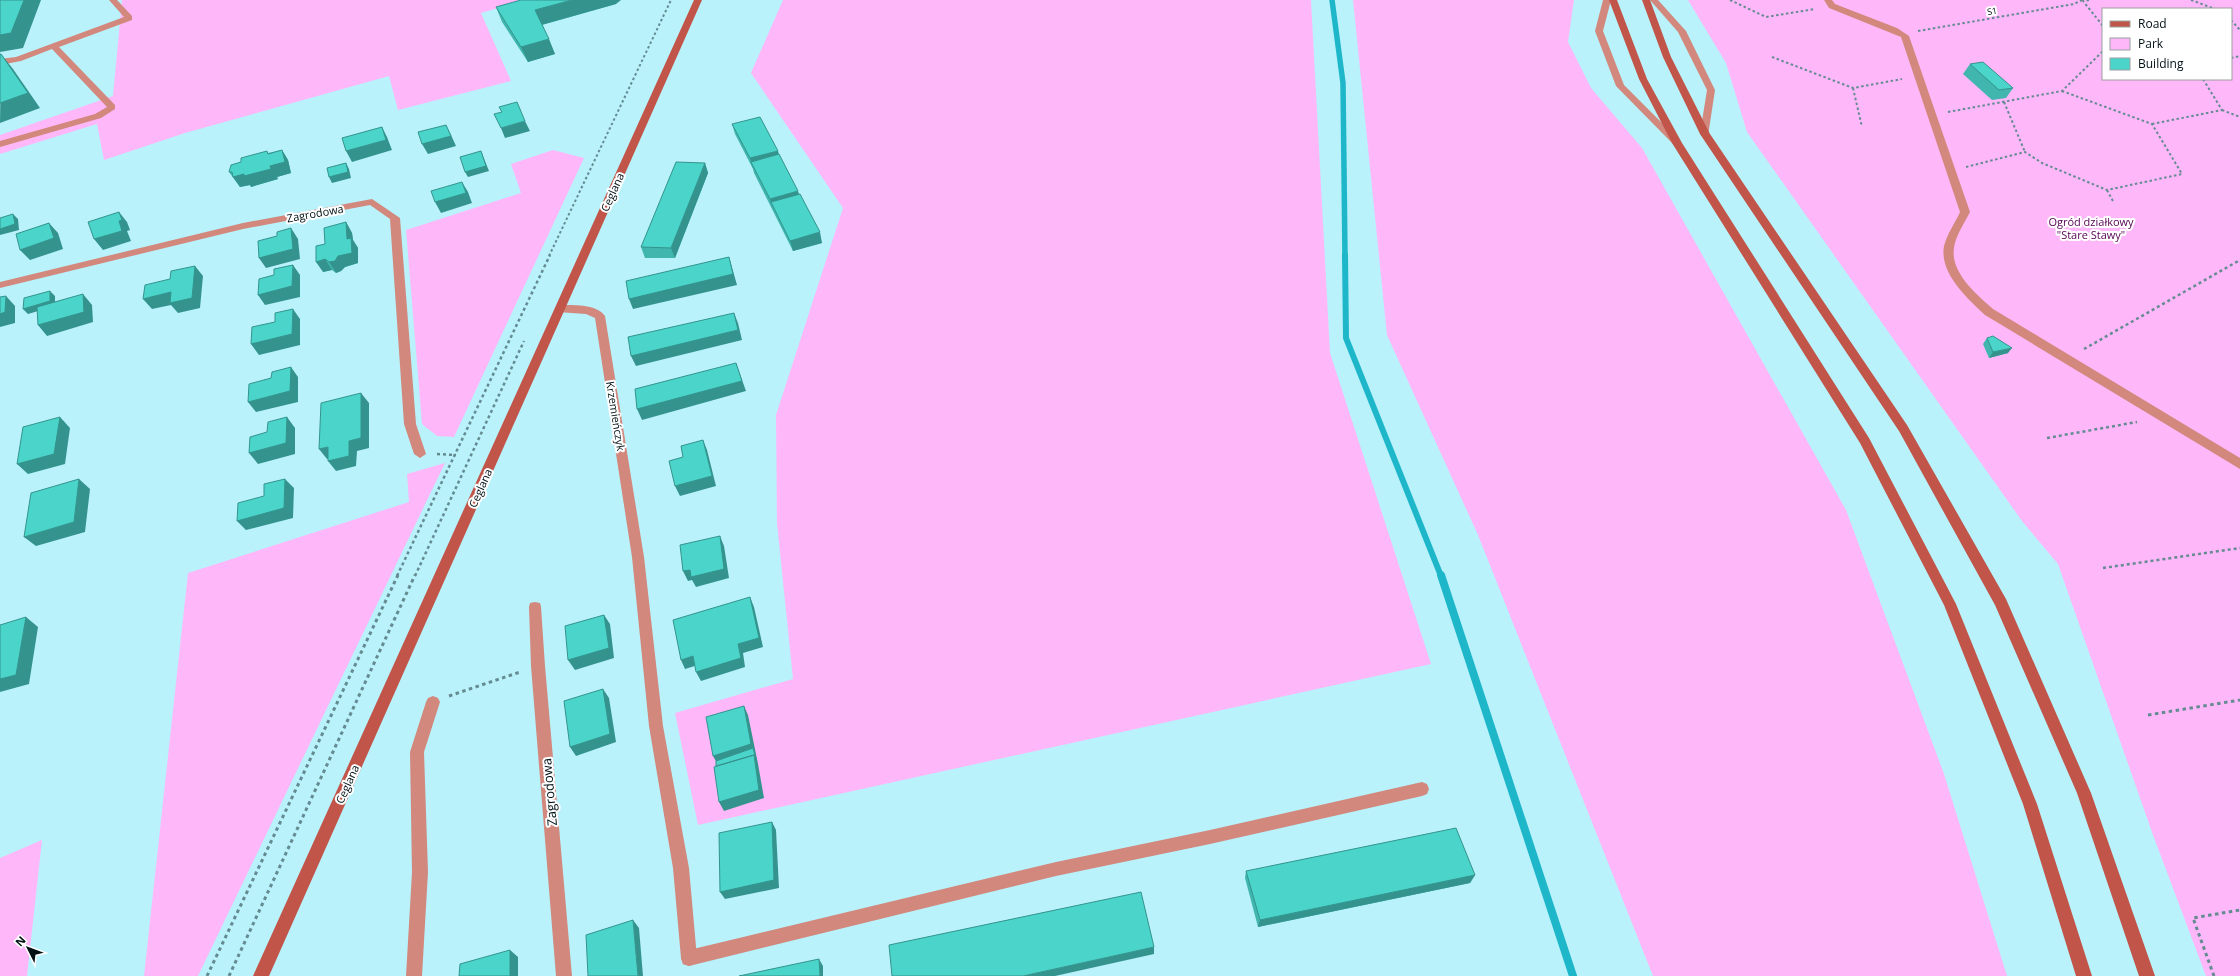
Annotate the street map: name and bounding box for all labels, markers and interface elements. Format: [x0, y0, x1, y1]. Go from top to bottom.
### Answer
street label: S1 [1986, 4, 1998, 18]
legend [2102, 8, 2232, 80]
text: Road [2138, 15, 2167, 32]
text: Park [2138, 35, 2164, 52]
text: Building [2138, 55, 2184, 72]
street label: Ceglana [597, 170, 627, 214]
street label: Zagrodowa [285, 201, 345, 225]
park label: Ogród działkowy "Stare Stawy" [2048, 214, 2134, 242]
street label: Krzemieńczyk [603, 380, 629, 452]
street label: Ceglana [465, 466, 495, 510]
street label: Zagrodowa [537, 757, 561, 827]
street label: Ceglana [332, 762, 362, 806]
north arrow [8, 928, 48, 968]
text: N [12, 933, 29, 949]

